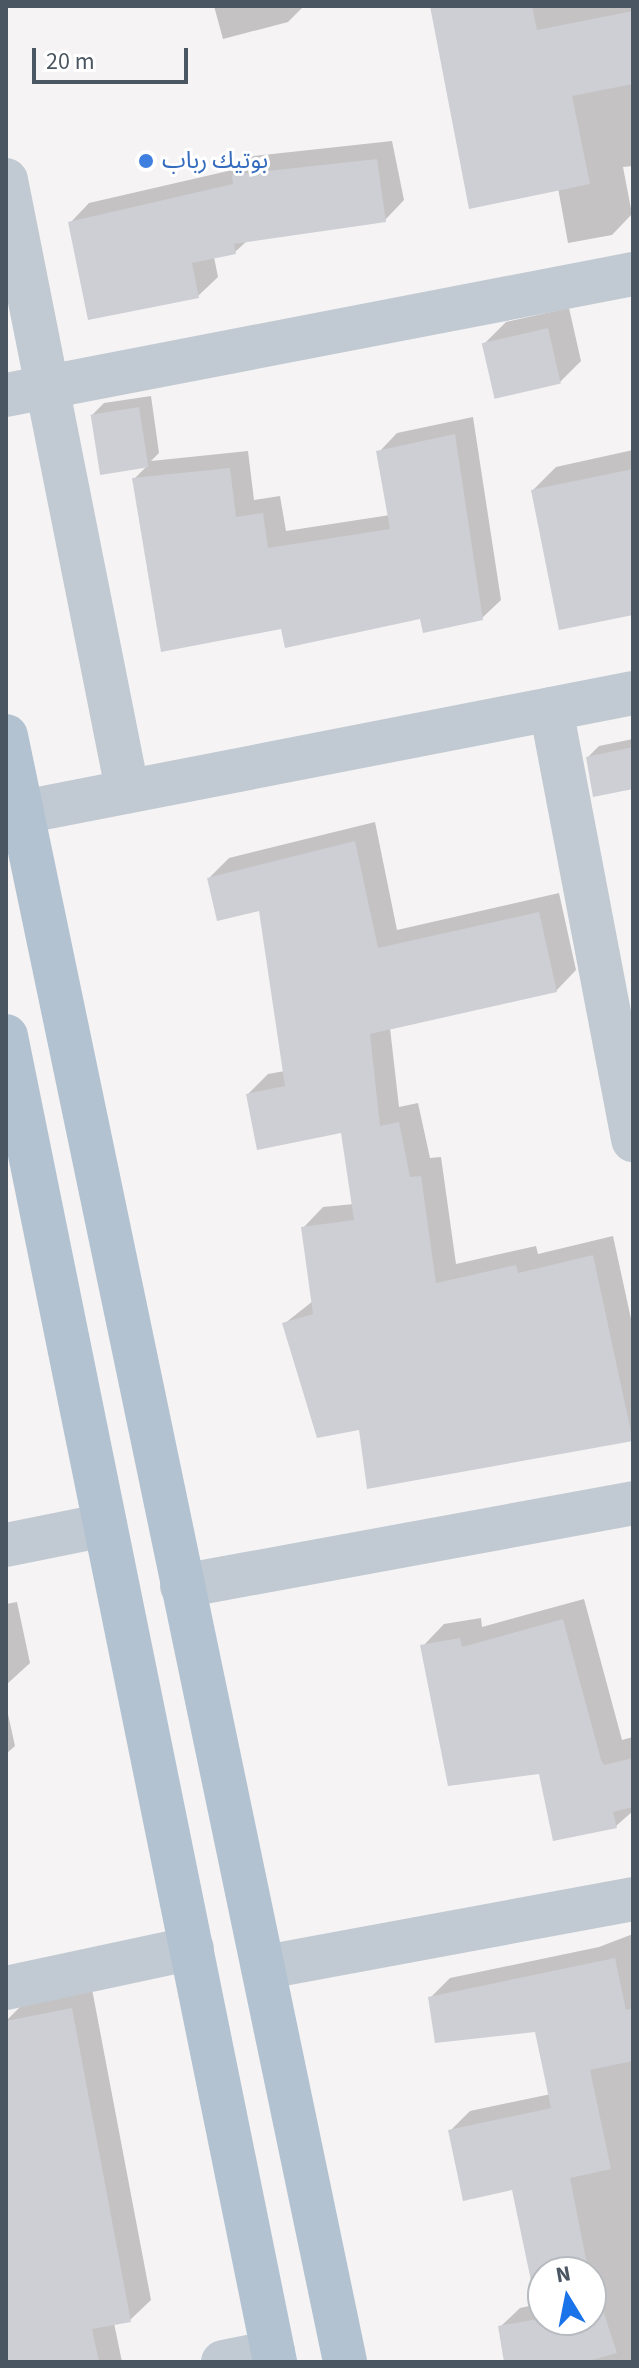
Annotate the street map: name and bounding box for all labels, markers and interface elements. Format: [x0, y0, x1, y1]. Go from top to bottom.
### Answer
scale bar [36, 32, 192, 82]
text: 20 m [46, 44, 95, 79]
place label: بوتيك رباب [162, 147, 268, 175]
marker: بوتيك رباب [137, 152, 155, 170]
north arrow [527, 2256, 607, 2336]
text: N [553, 2257, 573, 2291]

